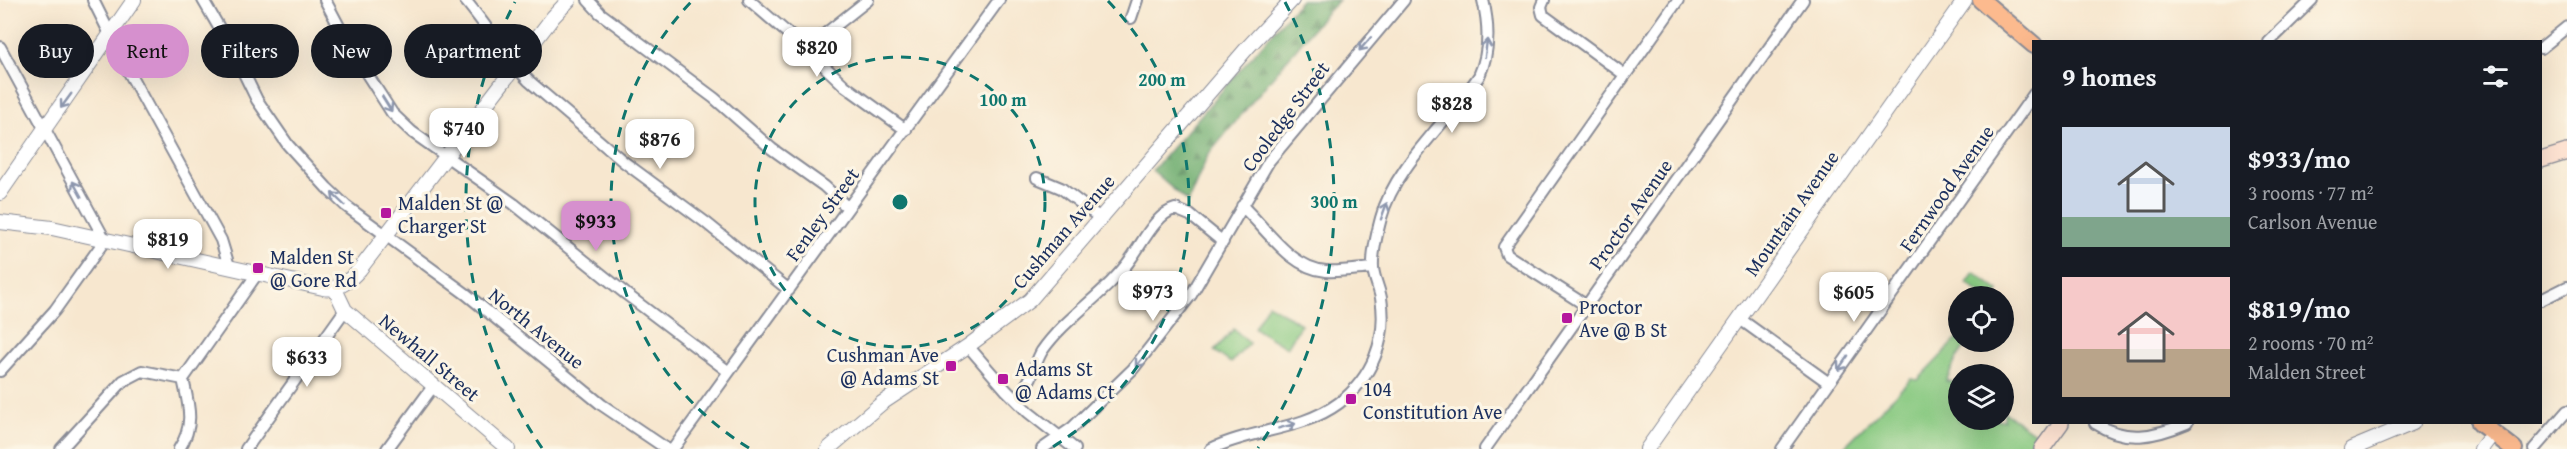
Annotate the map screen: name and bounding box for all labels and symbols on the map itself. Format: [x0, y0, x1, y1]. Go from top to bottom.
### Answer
pin: $820 [781, 27, 853, 78]
one-way arrow [1358, 36, 1372, 51]
one-way arrow [1481, 39, 1492, 58]
street label: Cooledge Street [1234, 55, 1336, 177]
text: 200 m [1138, 66, 1186, 93]
pin: $828 [1416, 83, 1488, 134]
text: 100 m [979, 86, 1027, 113]
one-way arrow [60, 92, 72, 108]
one-way arrow [380, 96, 393, 113]
pin: $740 [428, 108, 500, 159]
pin: $876 [624, 119, 696, 170]
street label: Fernwood Avenue [1891, 119, 2001, 257]
street label: Mountain Avenue [1737, 144, 1845, 282]
street label: Proctor Avenue [1581, 153, 1679, 275]
street label: Fenley Street [778, 161, 866, 267]
street label: Cushman Avenue [1005, 167, 1121, 295]
one-way arrow [71, 181, 83, 198]
place label: Malden St @ Charger St [398, 188, 503, 240]
text: 300 m [1310, 188, 1358, 215]
one-way arrow [331, 191, 346, 206]
centre of rings [890, 192, 910, 212]
pin: $933 [560, 201, 632, 252]
one-way arrow [1379, 202, 1390, 221]
marker: Malden St @ Charger St [379, 206, 393, 220]
pin: $819 [132, 219, 204, 270]
place label: Malden St @ Gore Rd [270, 242, 357, 294]
marker: Malden St @ Gore Rd [251, 261, 265, 275]
pin: $973 [1117, 271, 1189, 322]
pin: $605 [1818, 272, 1890, 323]
street label: North Avenue [483, 280, 591, 376]
place label: Proctor Ave @ B St [1579, 292, 1667, 344]
street label: Newhall Street [373, 306, 487, 408]
marker: Proctor Ave @ B St [1560, 311, 1574, 325]
pin: $633 [271, 337, 343, 388]
place label: Cushman Ave @ Adams St [827, 340, 939, 392]
one-way arrow [1134, 351, 1147, 367]
place label: Adams St @ Adams Ct [1015, 354, 1115, 406]
one-way arrow [1837, 355, 1849, 371]
marker: Cushman Ave @ Adams St [944, 359, 958, 373]
marker: Adams St @ Adams Ct [996, 372, 1010, 386]
place label: 104 Constitution Ave [1363, 374, 1502, 426]
marker: 104 Constitution Ave [1344, 392, 1358, 406]
one-way arrow [1277, 420, 1296, 431]

